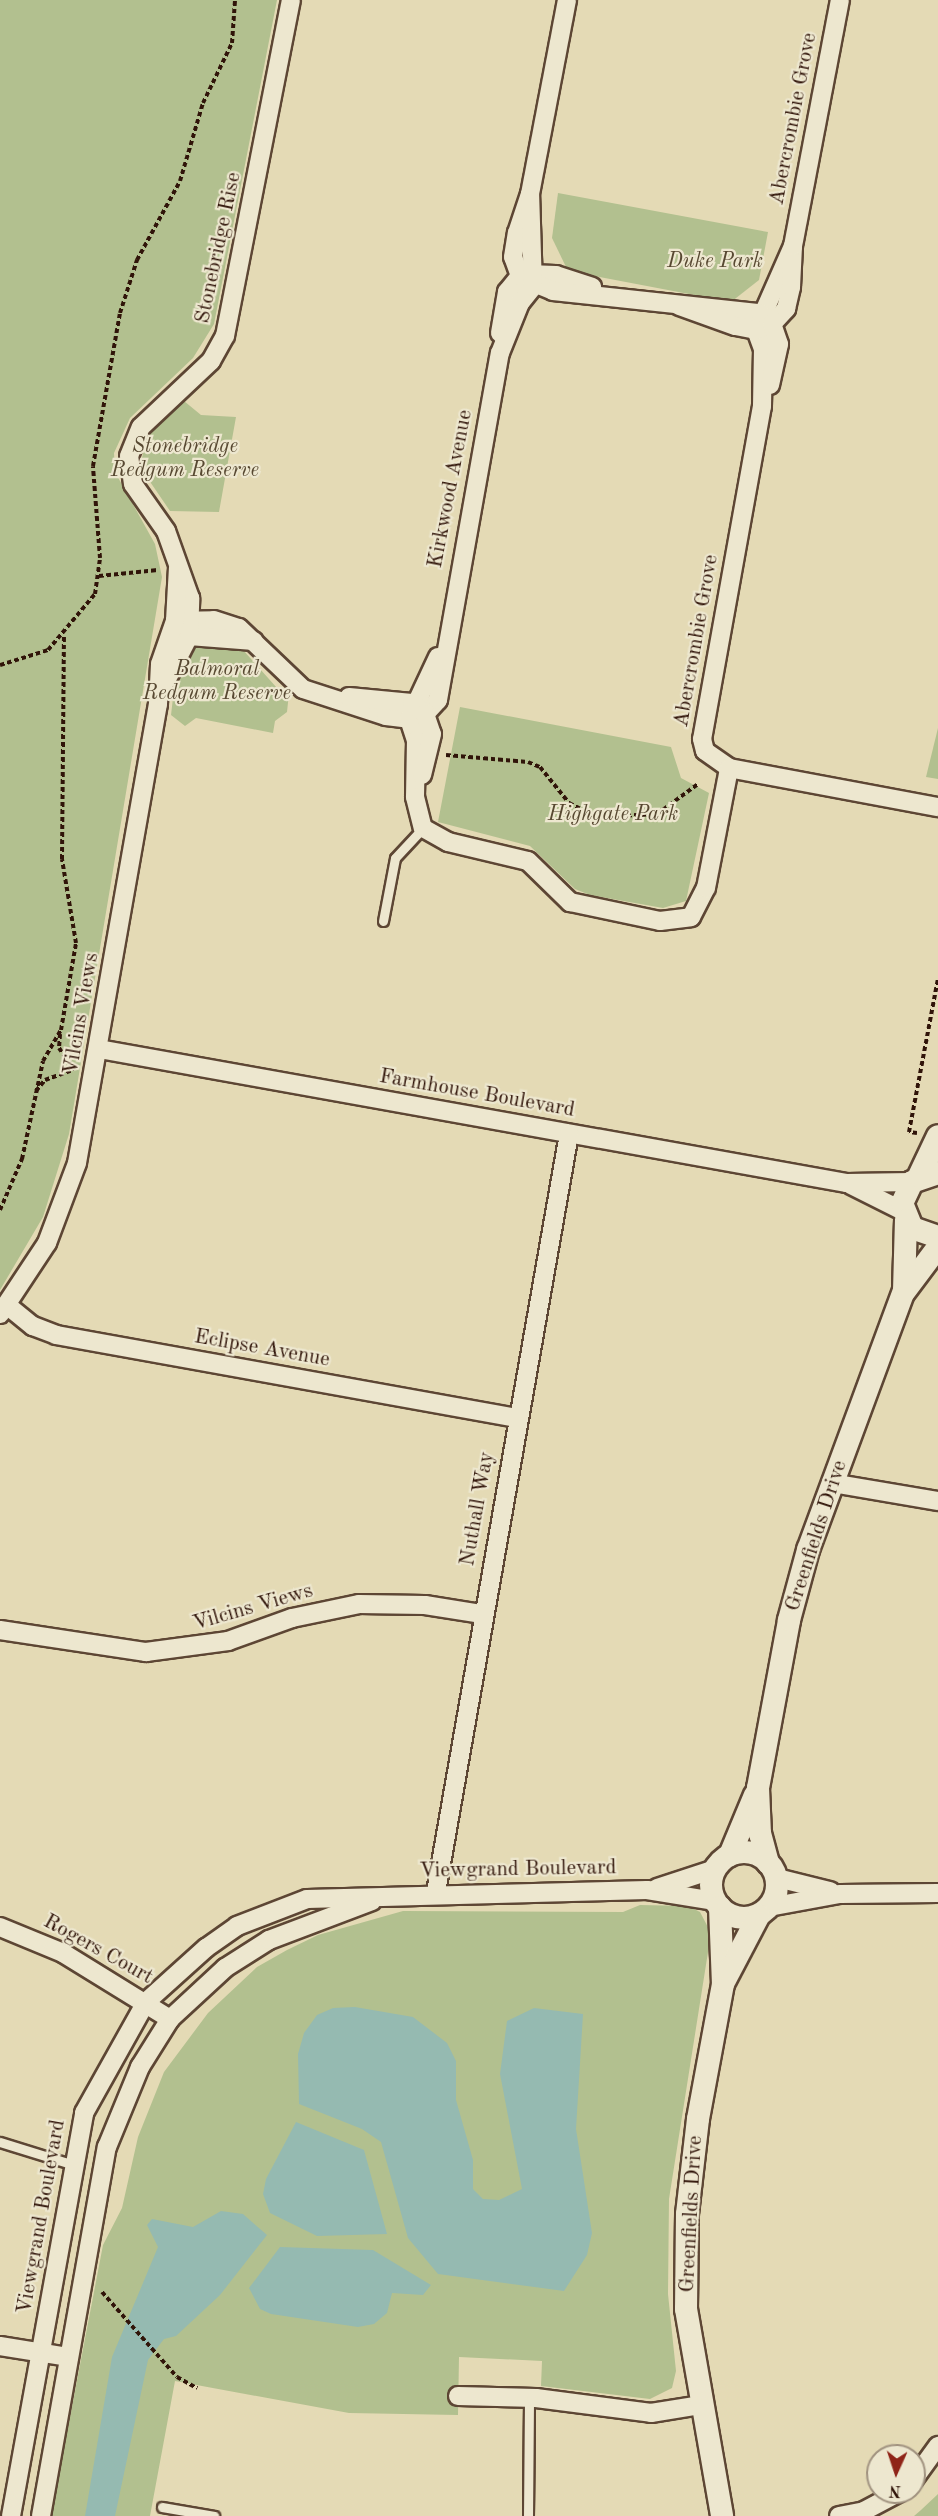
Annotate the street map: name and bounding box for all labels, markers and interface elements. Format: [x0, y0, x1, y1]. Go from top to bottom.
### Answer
street label: Abercrombie Grove [765, 31, 823, 207]
street label: Stonebridge Rise [191, 170, 247, 326]
park label: Duke Park [667, 249, 763, 275]
street label: Kirkwood Avenue [423, 408, 479, 570]
park label: Stonebridge Redgum Reserve [111, 434, 259, 484]
street label: Abercrombie Grove [669, 553, 725, 729]
park label: Balmoral Redgum Reserve [143, 657, 291, 707]
park label: Highgate Park [548, 802, 678, 828]
street label: Vilcins Views [59, 951, 105, 1077]
street label: Farmhouse Boulevard [377, 1064, 577, 1124]
street label: Eclipse Avenue [192, 1325, 332, 1373]
street label: Nuthall Way [456, 1450, 500, 1568]
street label: Greenfields Drive [781, 1457, 853, 1615]
street label: Vilcins Views [190, 1579, 316, 1637]
street label: Viewgrand Boulevard [419, 1856, 617, 1884]
street label: Rogers Court [39, 1909, 157, 1991]
street label: Viewgrand Boulevard [12, 2118, 72, 2316]
street label: Greenfields Drive [675, 2135, 709, 2293]
north arrow [866, 2444, 926, 2504]
text: N [889, 2482, 902, 2498]

